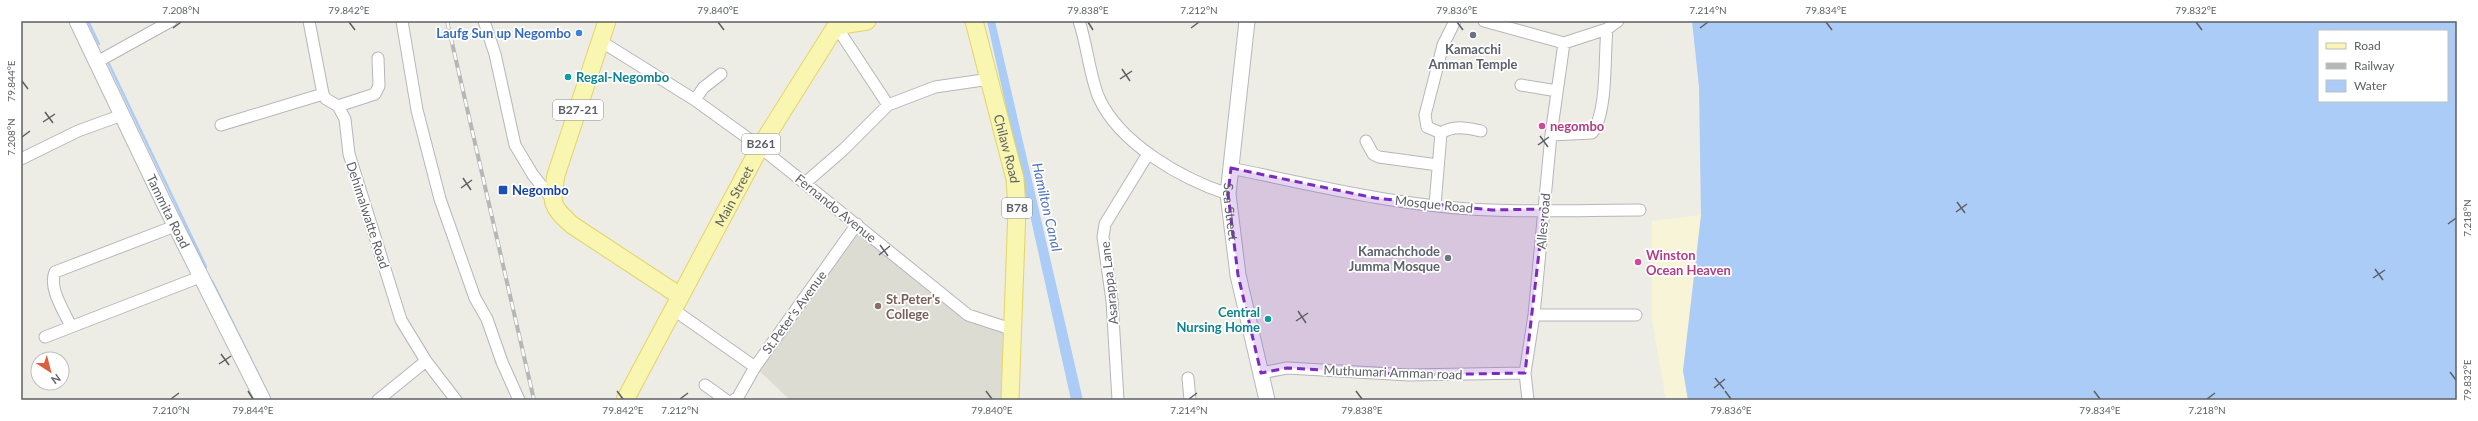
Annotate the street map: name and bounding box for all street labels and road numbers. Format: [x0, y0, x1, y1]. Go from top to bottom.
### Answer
road number: B27-21 [553, 100, 603, 120]
street label: Chilaw Road [991, 113, 1023, 184]
road number: B261 [742, 134, 780, 154]
street label: Dehimalwatte Road [343, 159, 393, 271]
street label: Main Street [711, 163, 757, 229]
street label: Fernando Avenue [792, 170, 880, 246]
street label: Tammita Road [143, 172, 193, 251]
street label: Sea Street [1220, 182, 1242, 242]
street label: Mosque Road [1394, 192, 1474, 216]
street label: Alles road [1533, 192, 1553, 250]
road number: B78 [1002, 198, 1032, 218]
street label: Asarappa Lane [1097, 240, 1121, 325]
street label: St.Peter's Avenue [758, 267, 830, 357]
street label: Muthumari Amman road [1323, 362, 1463, 382]

